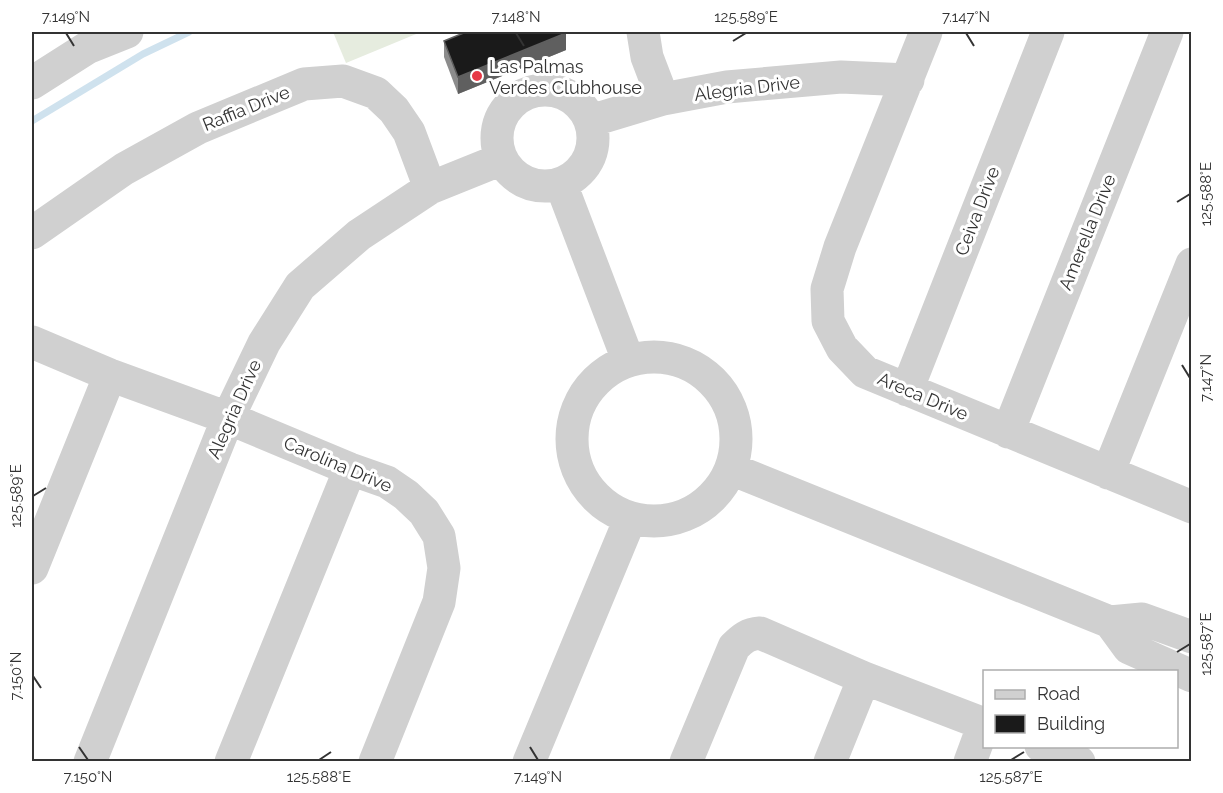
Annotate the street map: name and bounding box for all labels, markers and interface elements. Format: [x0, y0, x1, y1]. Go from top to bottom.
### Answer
text: 7.149°N [42, 8, 90, 26]
text: 7.148°N [492, 8, 540, 26]
text: 125.589°E [714, 8, 778, 26]
text: 7.147°N [942, 8, 990, 26]
place label: Las Palmas Verdes Clubhouse [489, 56, 642, 98]
marker: Las Palmas Verdes Clubhouse [470, 69, 484, 83]
street label: Alegria Drive [693, 71, 801, 105]
street label: Raffia Drive [199, 81, 293, 135]
text: 125.588°E [1197, 162, 1215, 226]
street label: Ceiva Drive [950, 163, 1004, 258]
street label: Amerella Drive [1054, 171, 1120, 293]
text: 7.147°N [1197, 354, 1215, 402]
street label: Alegria Drive [203, 356, 265, 462]
street label: Areca Drive [875, 368, 972, 425]
street label: Carolina Drive [281, 432, 396, 496]
text: 125.589°E [7, 464, 25, 528]
text: 125.587°E [1197, 612, 1215, 676]
text: 7.150°N [7, 652, 25, 700]
legend [983, 670, 1178, 748]
text: Road [1037, 683, 1080, 704]
text: Building [1037, 713, 1105, 734]
text: 7.150°N [64, 768, 112, 786]
text: 125.588°E [287, 768, 351, 786]
text: 7.149°N [514, 768, 562, 786]
text: 125.587°E [979, 768, 1043, 786]

